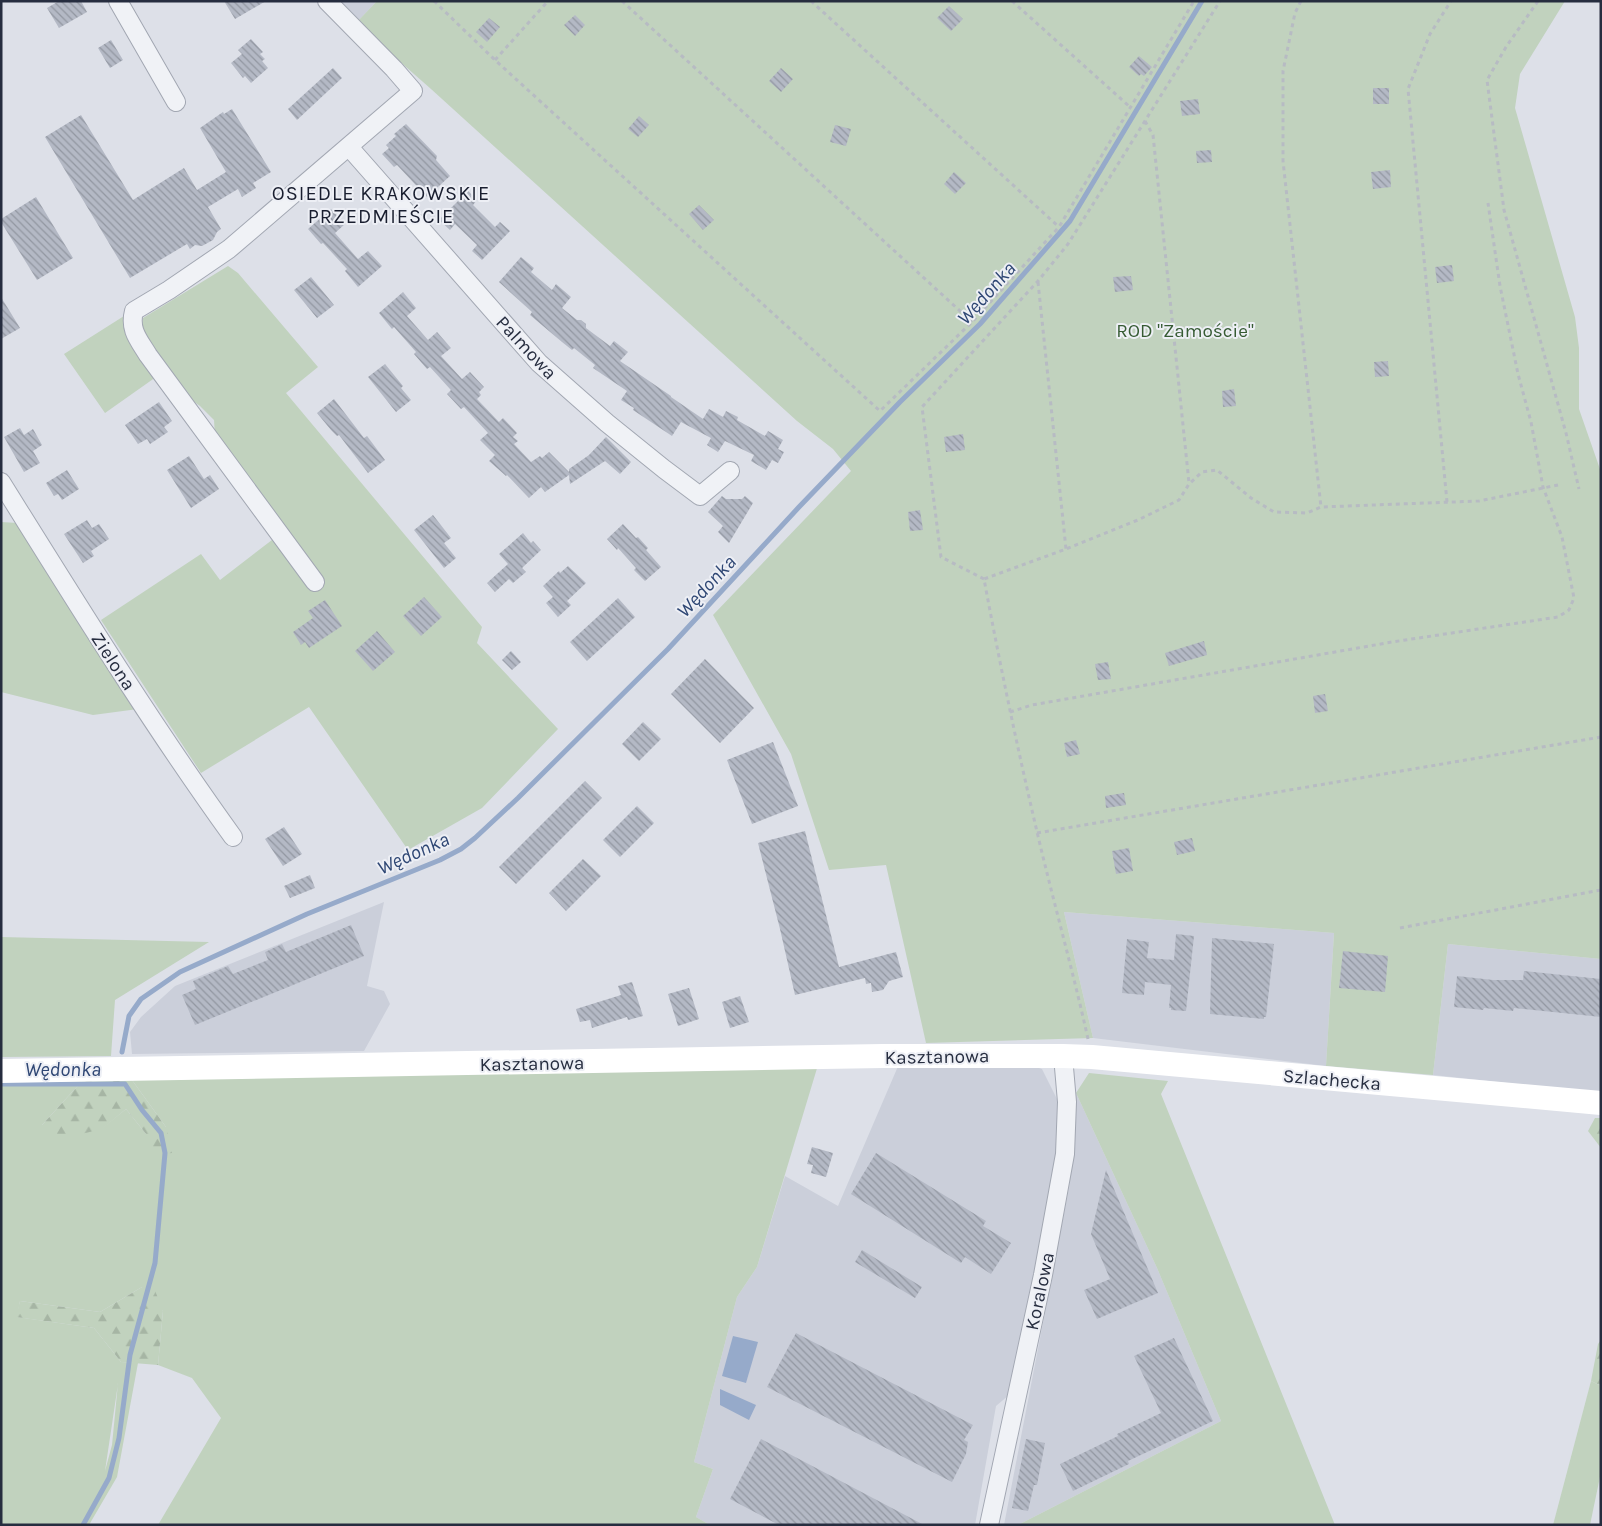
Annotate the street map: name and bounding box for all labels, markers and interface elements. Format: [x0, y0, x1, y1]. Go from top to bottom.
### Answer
district label: OSIEDLE KRAKOWSKIE PRZEDMIEŚCIE [272, 182, 490, 228]
water label: Wędonka [952, 257, 1020, 329]
street label: Palmowa [491, 311, 561, 384]
park label: ROD "Zamoście" [1116, 320, 1254, 342]
water label: Wędonka [672, 551, 741, 622]
street label: Zielona [86, 629, 140, 694]
water label: Wędonka [374, 827, 453, 879]
street label: Kasztanowa [884, 1045, 990, 1069]
street label: Kasztanowa [479, 1052, 585, 1076]
water label: Wędonka [25, 1058, 101, 1081]
street label: Szlachecka [1282, 1065, 1382, 1095]
street label: Koralowa [1021, 1250, 1059, 1332]

